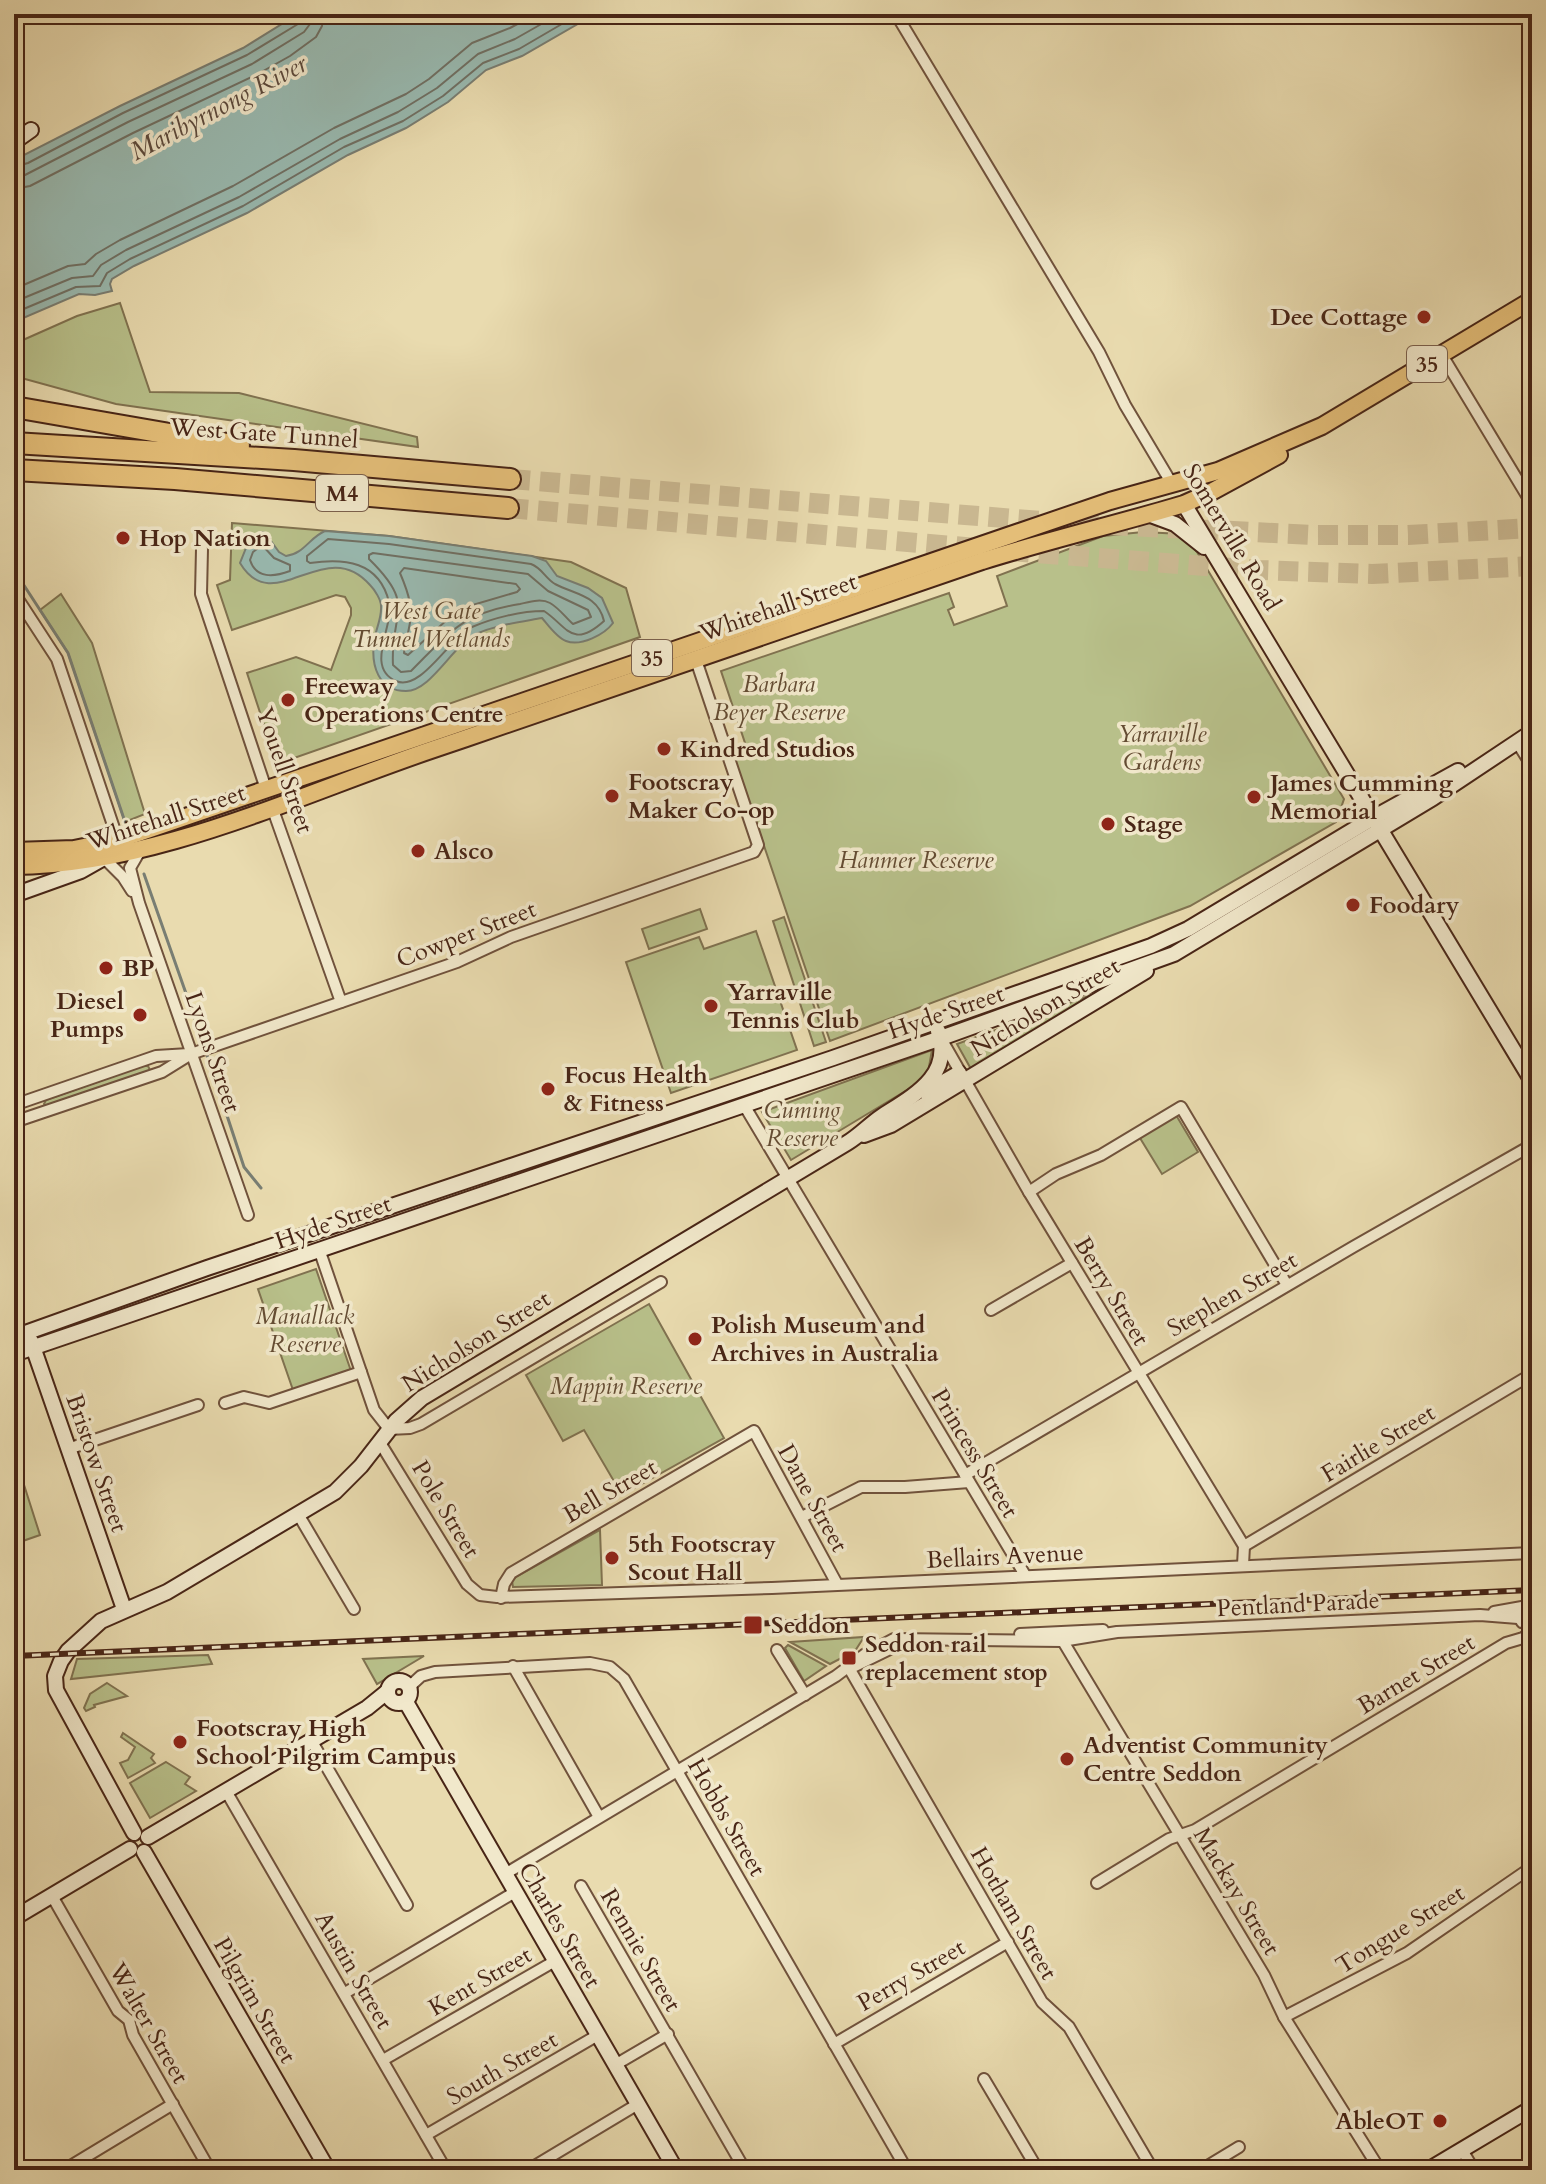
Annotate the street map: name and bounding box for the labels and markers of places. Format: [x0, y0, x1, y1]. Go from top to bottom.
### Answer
place label: Dee Cottage [1270, 301, 1408, 334]
marker: Dee Cottage [1415, 308, 1433, 326]
place label: Hop Nation [139, 522, 271, 555]
marker: Hop Nation [114, 529, 132, 547]
place label: Freeway Operations Centre [304, 670, 504, 731]
marker: Freeway Operations Centre [279, 691, 297, 709]
place label: Kindred Studios [680, 733, 855, 766]
marker: Kindred Studios [655, 740, 673, 758]
place label: Footscray Maker Co-op [628, 766, 775, 827]
place label: James Cumming Memorial [1267, 767, 1454, 828]
marker: Footscray Maker Co-op [603, 787, 621, 805]
marker: James Cumming Memorial [1245, 788, 1263, 806]
place label: Stage [1124, 808, 1183, 841]
marker: Stage [1099, 815, 1117, 833]
place label: Alsco [434, 835, 494, 868]
marker: Alsco [409, 842, 427, 860]
place label: Foodary [1369, 889, 1460, 922]
marker: Foodary [1344, 896, 1362, 914]
place label: BP [122, 952, 155, 985]
marker: BP [97, 959, 115, 977]
place label: Yarraville Tennis Club [727, 976, 859, 1037]
place label: Diesel Pumps [50, 985, 124, 1046]
marker: Yarraville Tennis Club [702, 997, 720, 1015]
marker: Diesel Pumps [131, 1006, 149, 1024]
place label: Focus Health & Fitness [564, 1059, 708, 1120]
marker: Focus Health & Fitness [539, 1080, 557, 1098]
place label: Polish Museum and Archives in Australia [711, 1309, 939, 1370]
marker: Polish Museum and Archives in Australia [686, 1330, 704, 1348]
place label: 5th Footscray Scout Hall [628, 1528, 776, 1589]
marker: 5th Footscray Scout Hall [603, 1549, 621, 1567]
place label: Seddon [771, 1609, 851, 1642]
marker: Seddon [742, 1614, 764, 1636]
place label: Seddon rail replacement stop [865, 1628, 1048, 1689]
marker: Seddon rail replacement stop [840, 1649, 858, 1667]
place label: Footscray High School Pilgrim Campus [196, 1712, 456, 1773]
place label: Adventist Community Centre Seddon [1083, 1729, 1328, 1790]
marker: Footscray High School Pilgrim Campus [171, 1733, 189, 1751]
marker: Adventist Community Centre Seddon [1058, 1750, 1076, 1768]
place label: AbleOT [1335, 2105, 1424, 2138]
marker: AbleOT [1431, 2112, 1449, 2130]

